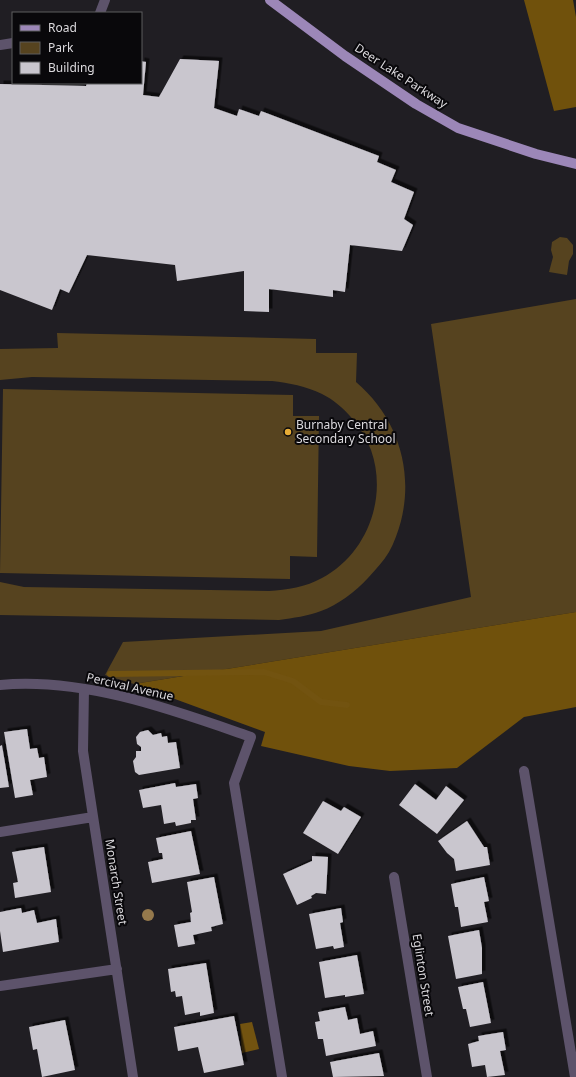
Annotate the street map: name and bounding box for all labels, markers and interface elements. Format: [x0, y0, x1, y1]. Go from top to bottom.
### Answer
legend [12, 12, 142, 84]
text: Road [48, 19, 77, 36]
text: Park [48, 39, 74, 56]
street label: Deer Lake Parkway [352, 39, 452, 112]
text: Building [48, 59, 95, 76]
place label: Burnaby Central Secondary School [296, 416, 395, 447]
marker: Burnaby Central Secondary School [283, 427, 293, 437]
street label: Percival Avenue [85, 668, 175, 705]
street label: Monarch Street [101, 838, 132, 927]
street label: Eglinton Street [409, 932, 439, 1018]

